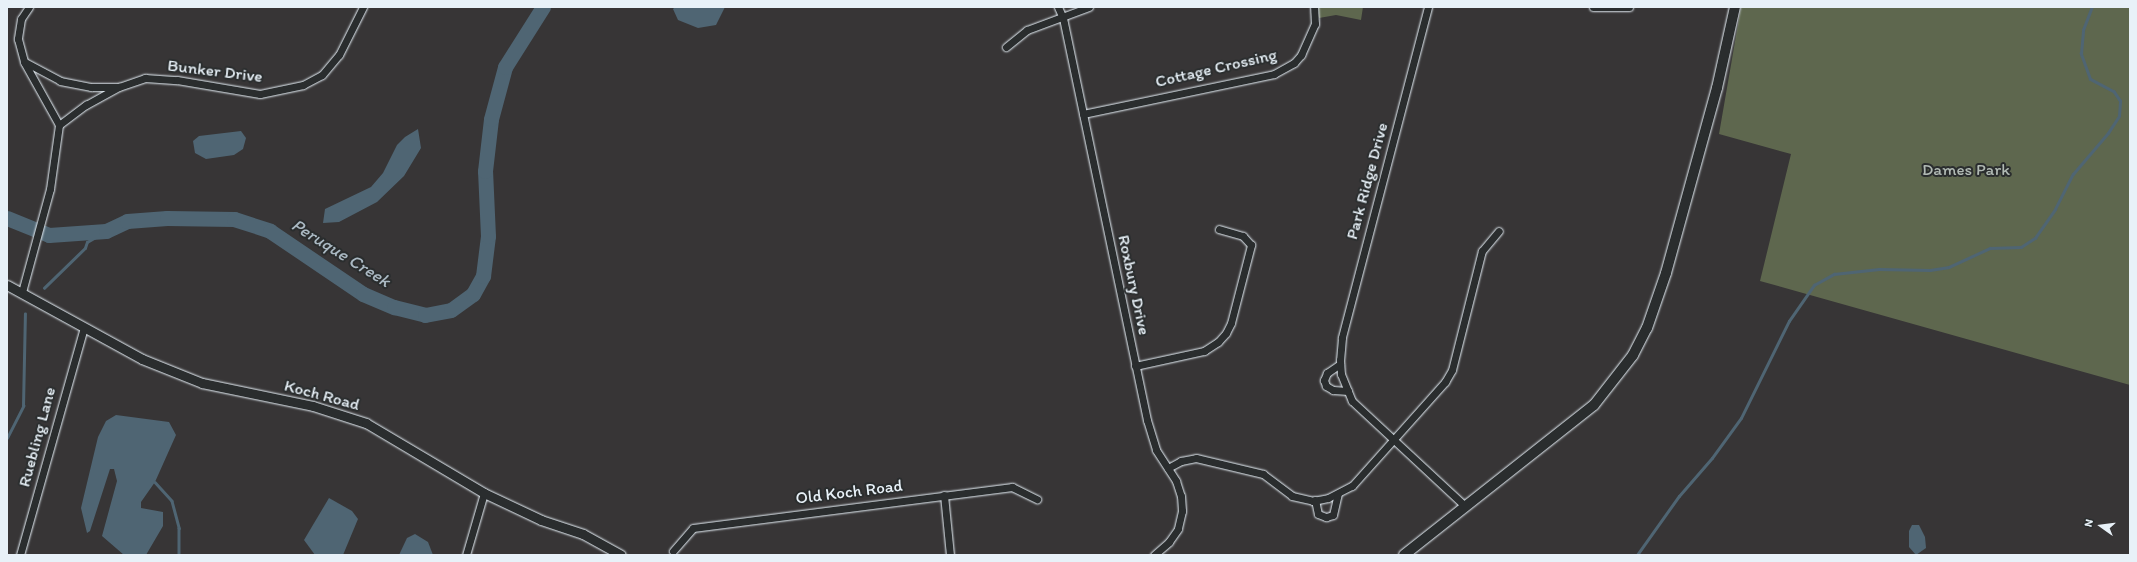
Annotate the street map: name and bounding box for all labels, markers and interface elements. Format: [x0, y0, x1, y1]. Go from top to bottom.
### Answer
street label: Cottage Crossing [1153, 44, 1279, 92]
street label: Bunker Drive [166, 55, 264, 87]
street label: Park Ridge Drive [1342, 120, 1392, 242]
park label: Dames Park [1922, 160, 2010, 180]
water label: Peruque Creek [288, 214, 394, 292]
street label: Roxbury Drive [1113, 233, 1155, 337]
street label: Koch Road [282, 375, 362, 415]
street label: Ruebling Lane [14, 385, 60, 489]
street label: Old Koch Road [795, 475, 903, 509]
north arrow [2081, 506, 2121, 546]
text: N [2082, 518, 2096, 528]

